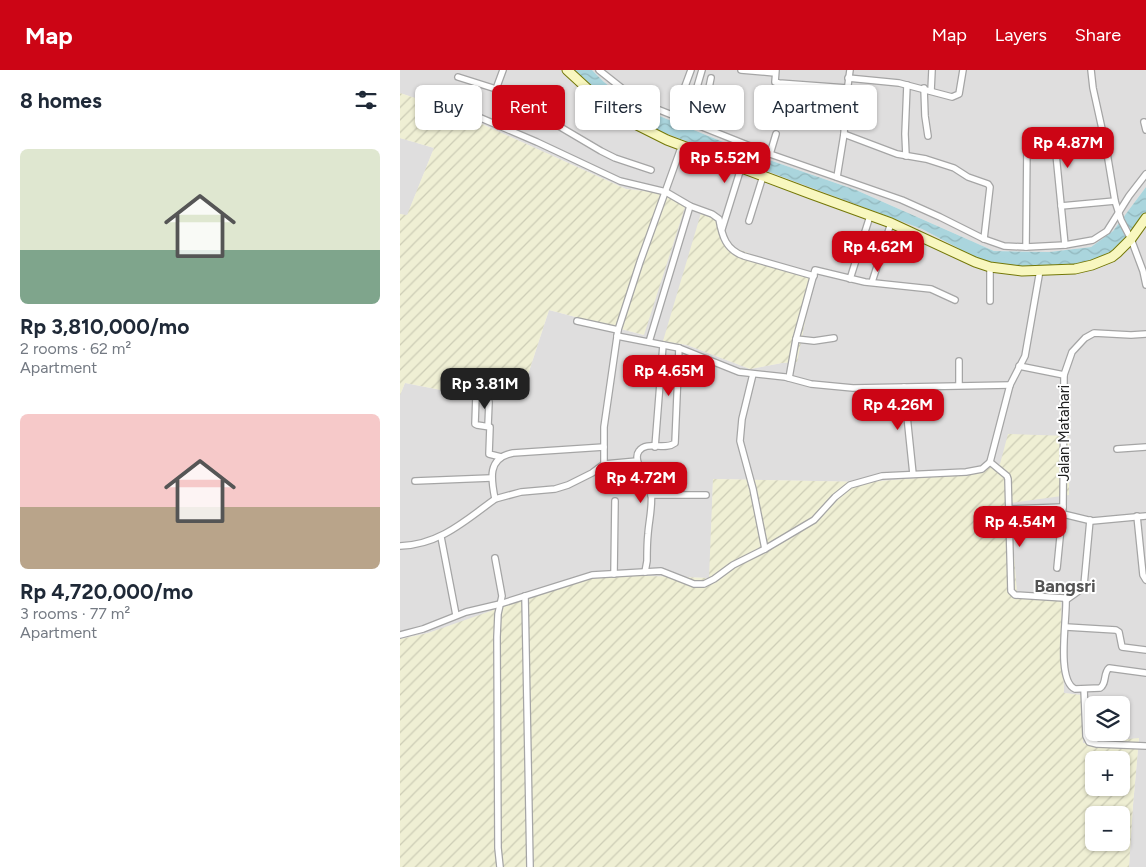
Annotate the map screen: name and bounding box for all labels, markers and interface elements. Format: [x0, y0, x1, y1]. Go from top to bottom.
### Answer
text: Map [25, 21, 73, 50]
text: Map [932, 24, 967, 46]
text: Layers [995, 24, 1047, 46]
text: Share [1075, 24, 1121, 46]
chip: Buy [415, 85, 482, 130]
chip: Rent [492, 85, 565, 130]
chip: Filters [575, 85, 660, 130]
chip: New [670, 85, 744, 130]
chip: Apartment [754, 85, 877, 130]
icon: filters [352, 86, 380, 114]
text: 8 homes [20, 88, 102, 113]
pin: Rp 4.87M [1016, 126, 1120, 169]
text: Rp 4.87M [1033, 133, 1103, 152]
pin: Rp 5.52M [673, 142, 777, 184]
text: Rp 5.52M [690, 148, 760, 167]
icon: home [155, 181, 245, 271]
pin: Rp 4.62M [826, 230, 930, 273]
text: Rp 4.62M [843, 237, 913, 256]
text: Rp 3,810,000/mo [20, 314, 189, 339]
text: 2 rooms · 62 m² [20, 339, 131, 358]
pin: Rp 4.65M [617, 354, 721, 397]
text: Apartment [20, 358, 97, 377]
text: Rp 4.65M [634, 361, 704, 380]
pin: Rp 3.81M [433, 368, 537, 410]
text: Rp 3.81M [452, 374, 518, 393]
street label: Jalan Matahari [1055, 385, 1073, 481]
pin: Rp 4.26M [846, 388, 950, 431]
text: Rp 4.26M [863, 395, 933, 414]
icon: home [155, 446, 245, 536]
pin: Rp 4.72M [589, 462, 693, 504]
text: Rp 4.72M [606, 468, 676, 487]
pin: Rp 4.54M [968, 506, 1072, 548]
text: Rp 4.54M [985, 512, 1055, 531]
district label: Bangsri [1034, 575, 1096, 597]
text: Rp 4,720,000/mo [20, 579, 193, 604]
text: 3 rooms · 77 m² [20, 604, 130, 623]
text: Apartment [20, 623, 97, 642]
map controls [1085, 696, 1130, 851]
button: layers [1085, 696, 1130, 741]
button: + [1085, 751, 1130, 796]
button: − [1085, 806, 1130, 851]

